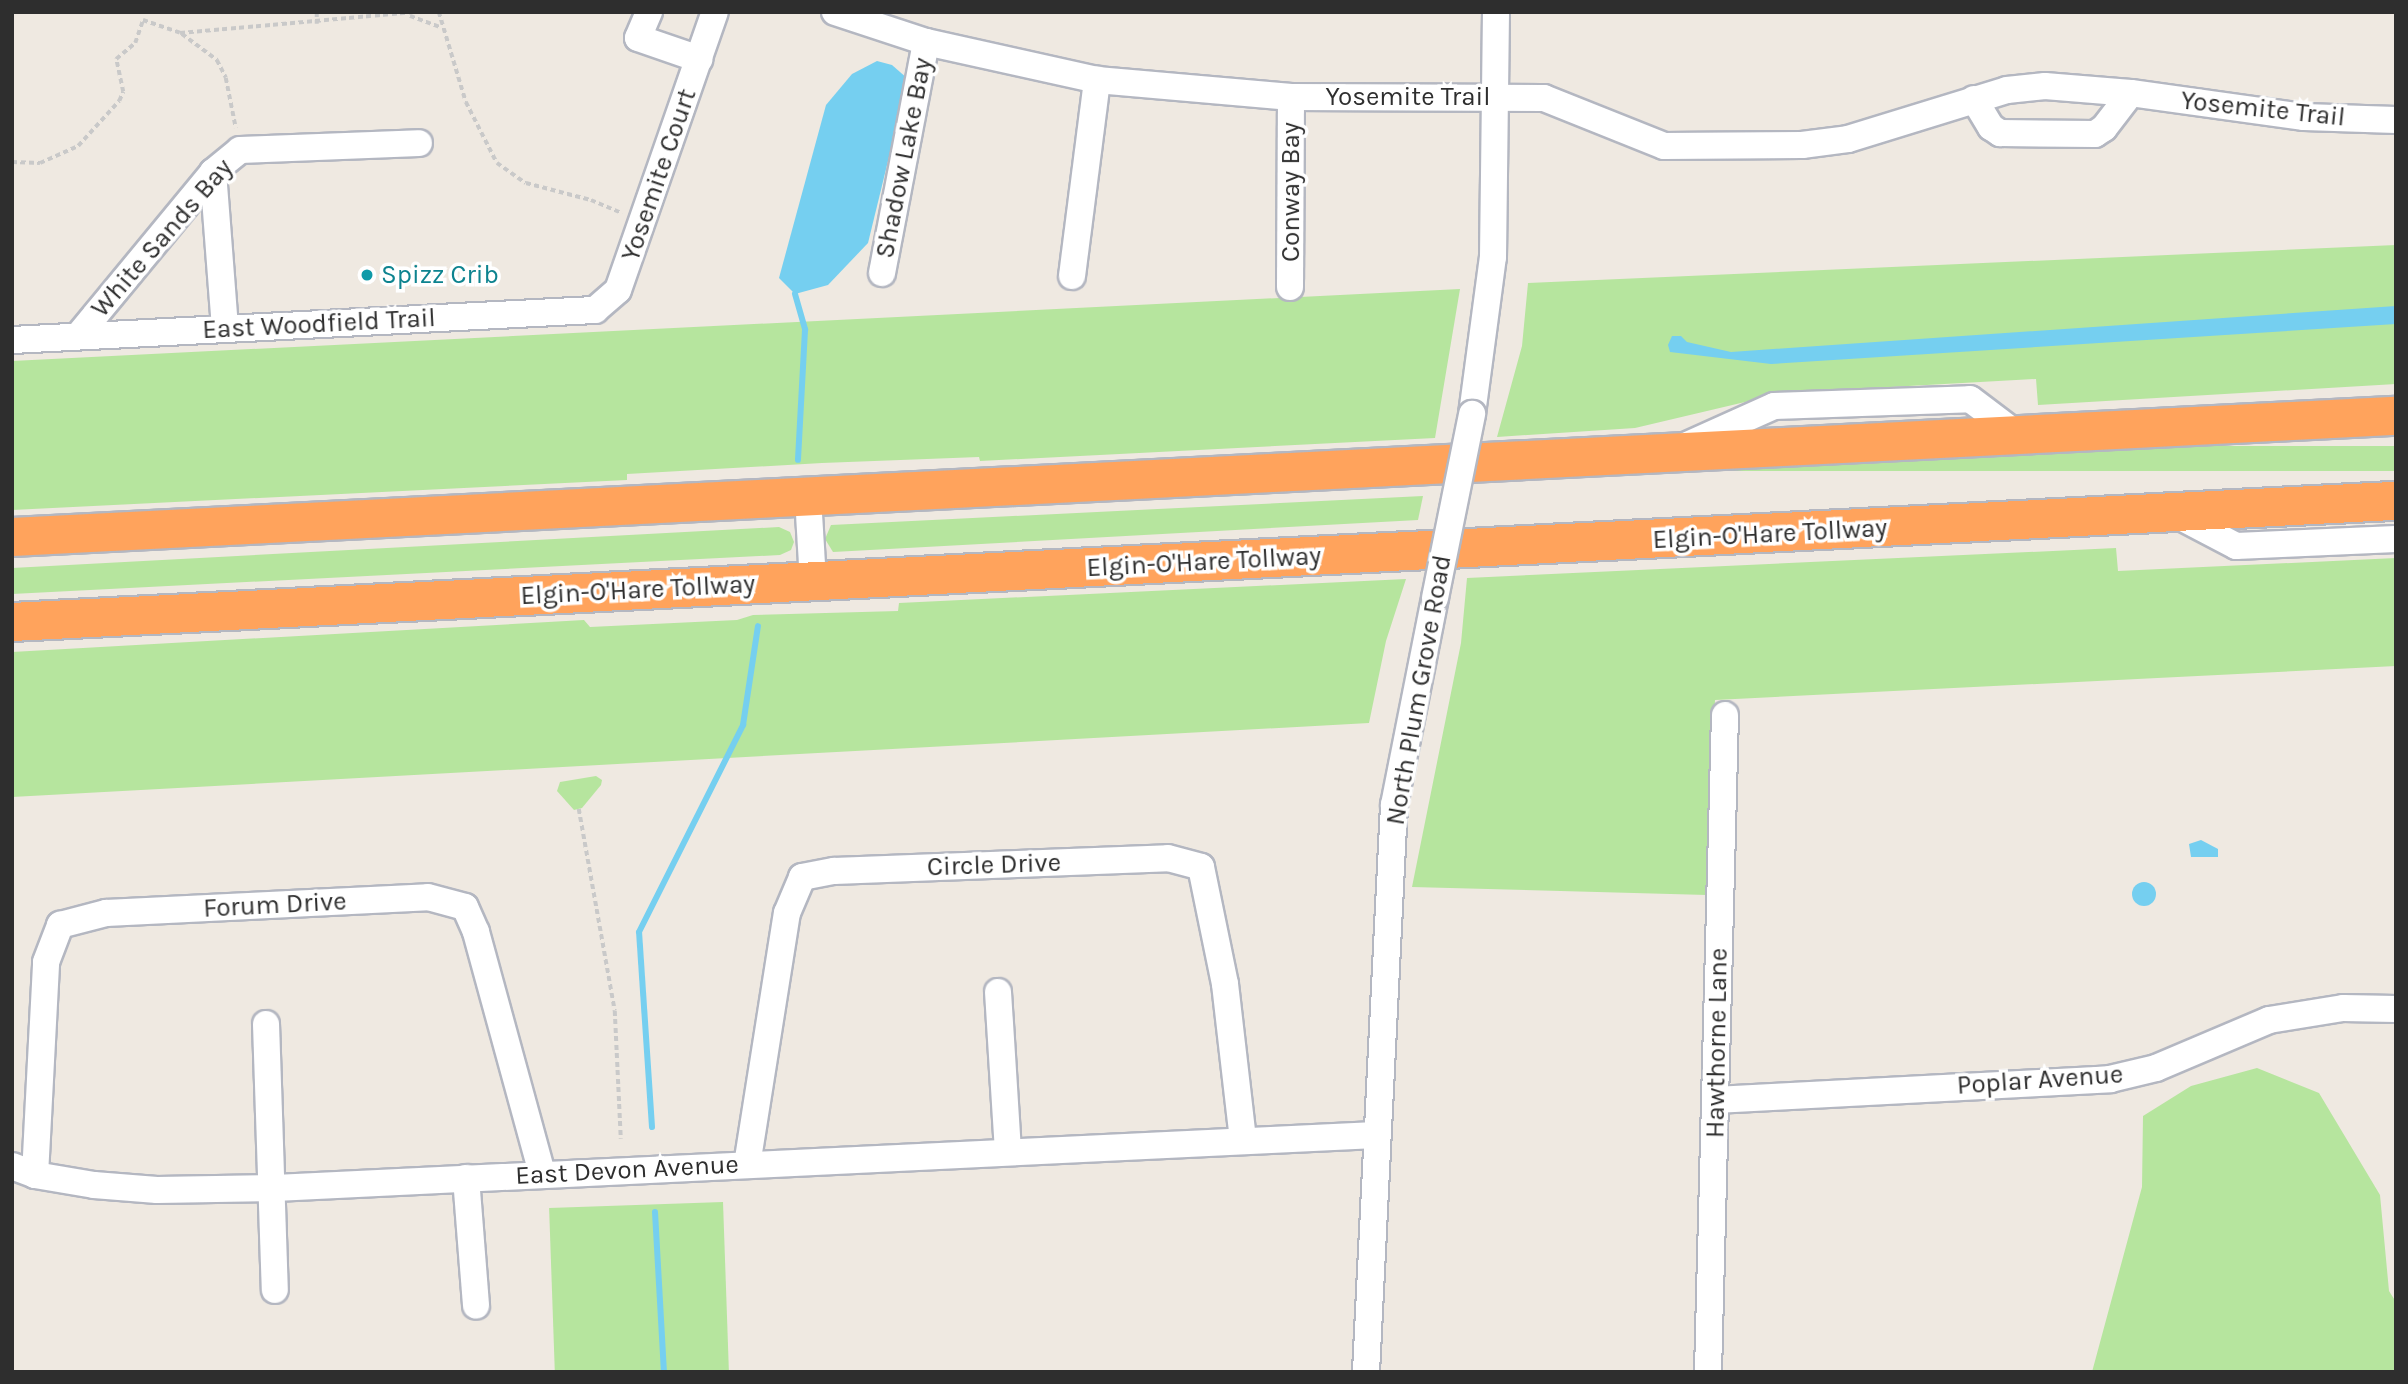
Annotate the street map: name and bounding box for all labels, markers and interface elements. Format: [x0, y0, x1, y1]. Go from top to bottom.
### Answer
street label: Shadow Lake Bay [869, 55, 939, 261]
street label: Yosemite Trail [1325, 81, 1491, 113]
street label: Yosemite Court [615, 85, 703, 265]
street label: Yosemite Trail [2179, 85, 2347, 133]
street label: Conway Bay [1275, 122, 1307, 262]
street label: White Sands Bay [85, 152, 239, 324]
place label: Spizz Crib [381, 259, 499, 291]
marker: Spizz Crib [359, 267, 375, 283]
street label: East Woodfield Trail [202, 302, 436, 346]
street label: Elgin-O'Hare Tollway [1652, 512, 1888, 556]
street label: Elgin-O'Hare Tollway [1086, 540, 1322, 584]
street label: North Plum Grove Road [1380, 553, 1458, 827]
street label: Elgin-O'Hare Tollway [520, 568, 756, 612]
street label: Circle Drive [926, 847, 1062, 883]
street label: Forum Drive [203, 886, 347, 924]
street label: Hawthorne Lane [1700, 948, 1734, 1138]
street label: Poplar Avenue [1956, 1059, 2124, 1101]
street label: East Devon Avenue [514, 1149, 740, 1191]

